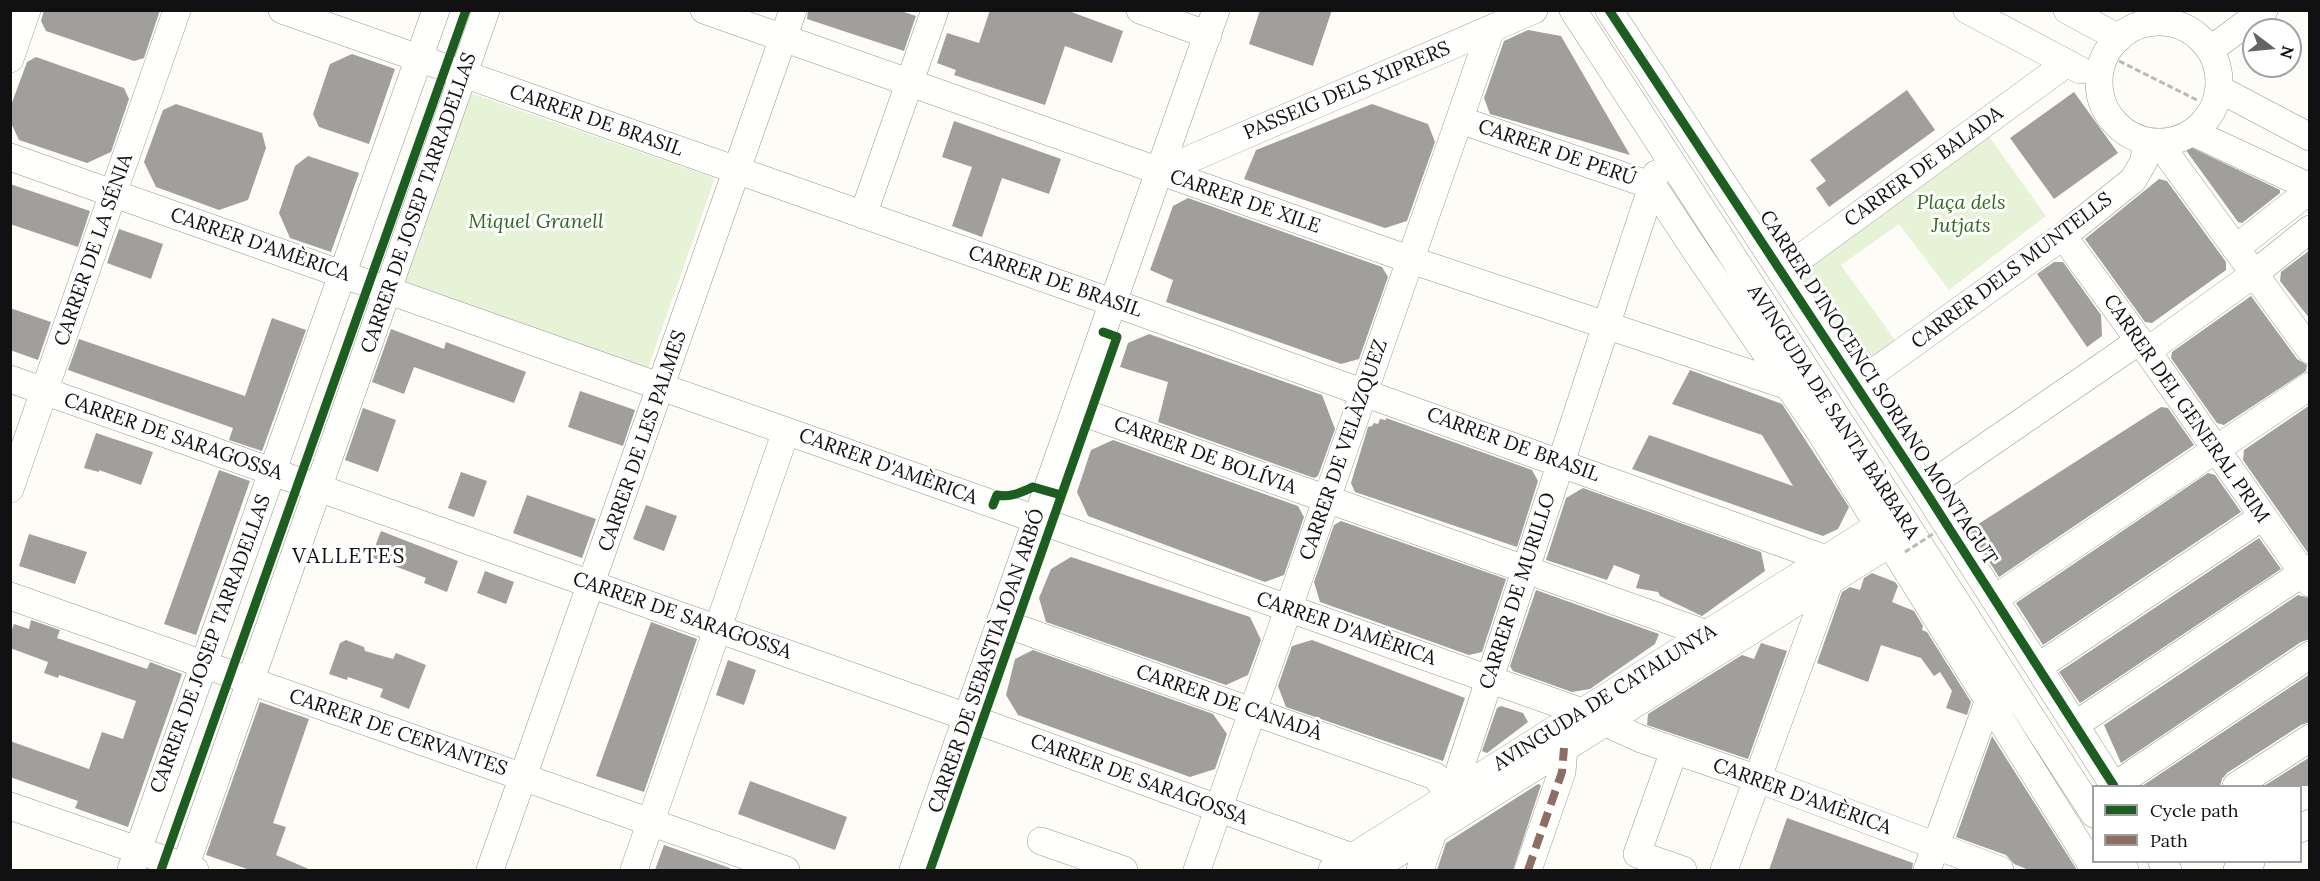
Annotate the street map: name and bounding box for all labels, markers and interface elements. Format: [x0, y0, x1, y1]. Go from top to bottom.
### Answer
north arrow [2242, 18, 2302, 78]
street label: PASSEIG DELS XIPRERS [1240, 37, 1454, 145]
text: N [2276, 44, 2299, 61]
street label: CARRER DE JOSEP TARRADELLAS [356, 50, 482, 356]
street label: CARRER DE BRASIL [506, 80, 686, 162]
street label: CARRER DE BALADA [1840, 101, 2008, 233]
street label: CARRER DE PERÚ [1475, 115, 1639, 191]
street label: CARRER DE LA SÉNIA [50, 151, 138, 349]
street label: CARRER DE XILE [1167, 165, 1323, 239]
street label: CARRER DELS MUNTELLS [1907, 188, 2117, 354]
park label: Plaça dels Jutjats [1916, 191, 2006, 238]
street label: CARRER D'AMÈRICA [167, 203, 353, 287]
street label: CARRER D'INOCENCI SORIANO MONTAGUT [1754, 206, 2002, 570]
park label: Miquel Granell [468, 210, 604, 234]
street label: CARRER DE BRASIL [965, 241, 1145, 323]
street label: AVINGUDA DE SANTA BÀRBARA [1742, 280, 1924, 544]
street label: CARRER DEL GENERAL PRIM [2098, 290, 2274, 528]
street label: CARRER DE LES PALMES [594, 327, 692, 555]
street label: CARRER DE VELÀZQUEZ [1295, 337, 1393, 563]
street label: CARRER DE SARAGOSSA [60, 388, 286, 486]
street label: CARRER DE BRASIL [1423, 403, 1603, 487]
street label: CARRER DE BOLÍVIA [1110, 412, 1300, 500]
street label: CARRER D'AMÈRICA [795, 423, 981, 511]
street label: CARRER DE MURILLO [1475, 490, 1561, 692]
street label: CARRER DE JOSEP TARRADELLAS [146, 491, 276, 797]
street label: CARRER DE SEBASTIÀ JOAN ARBÓ [924, 506, 1050, 816]
district label: VALLETES [292, 544, 406, 570]
street label: CARRER DE SARAGOSSA [569, 567, 795, 665]
street label: CARRER D'AMÈRICA [1253, 587, 1439, 671]
street label: AVINGUDA DE CATALUNYA [1489, 619, 1721, 777]
street label: CARRER DE CANADÀ [1133, 660, 1325, 746]
street label: CARRER DE CERVANTES [286, 684, 510, 782]
street label: CARRER DE SARAGOSSA [1027, 729, 1251, 831]
street label: CARRER D'AMÈRICA [1709, 753, 1895, 841]
legend [2092, 785, 2302, 863]
text: Cycle path [2150, 799, 2239, 822]
text: Path [2150, 829, 2188, 852]

